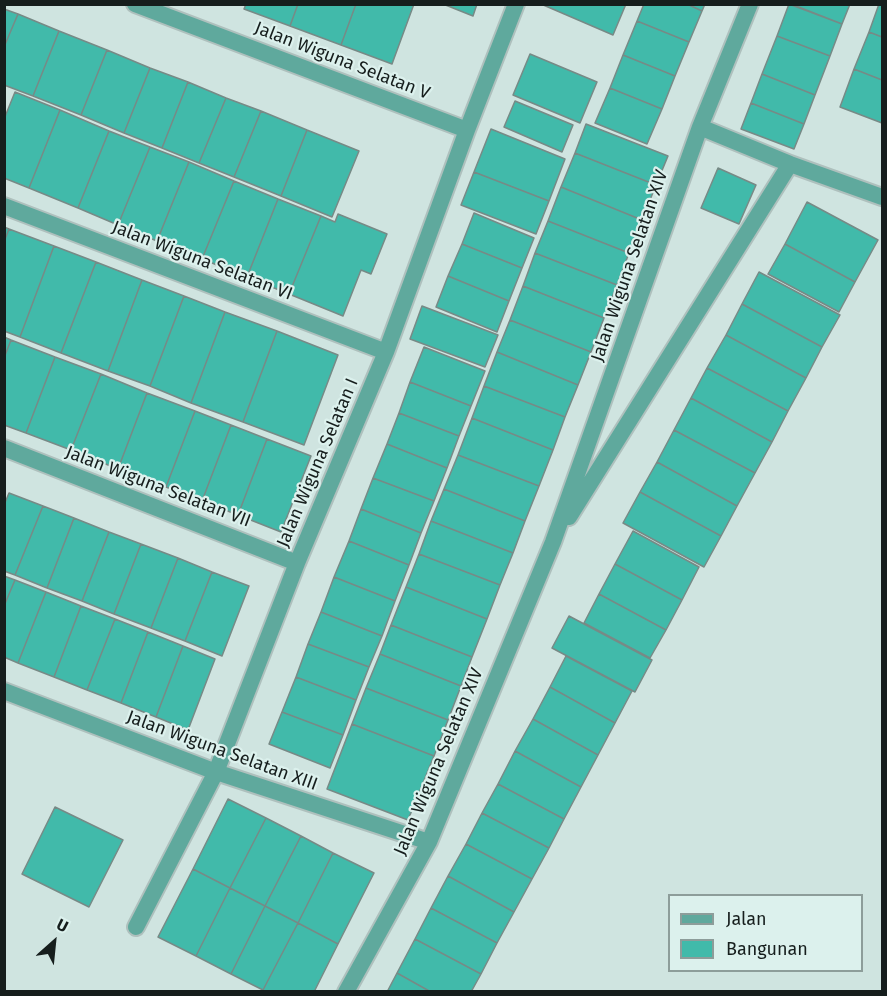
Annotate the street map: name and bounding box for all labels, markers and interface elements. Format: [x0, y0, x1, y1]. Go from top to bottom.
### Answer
street label: Jalan Wiguna Selatan V [251, 18, 433, 104]
street label: Jalan Wiguna Selatan XIV [587, 167, 673, 365]
street label: Jalan Wiguna Selatan VI [109, 217, 295, 305]
street label: Jalan Wiguna Selatan I [273, 375, 363, 551]
street label: Jalan Wiguna Selatan VII [62, 442, 254, 532]
street label: Jalan Wiguna Selatan XIV [390, 665, 488, 859]
street label: Jalan Wiguna Selatan XIII [123, 706, 321, 796]
legend [668, 894, 863, 972]
text: Jalan [726, 908, 767, 930]
north arrow [24, 912, 84, 972]
text: U [53, 915, 71, 936]
text: Bangunan [726, 938, 808, 960]

